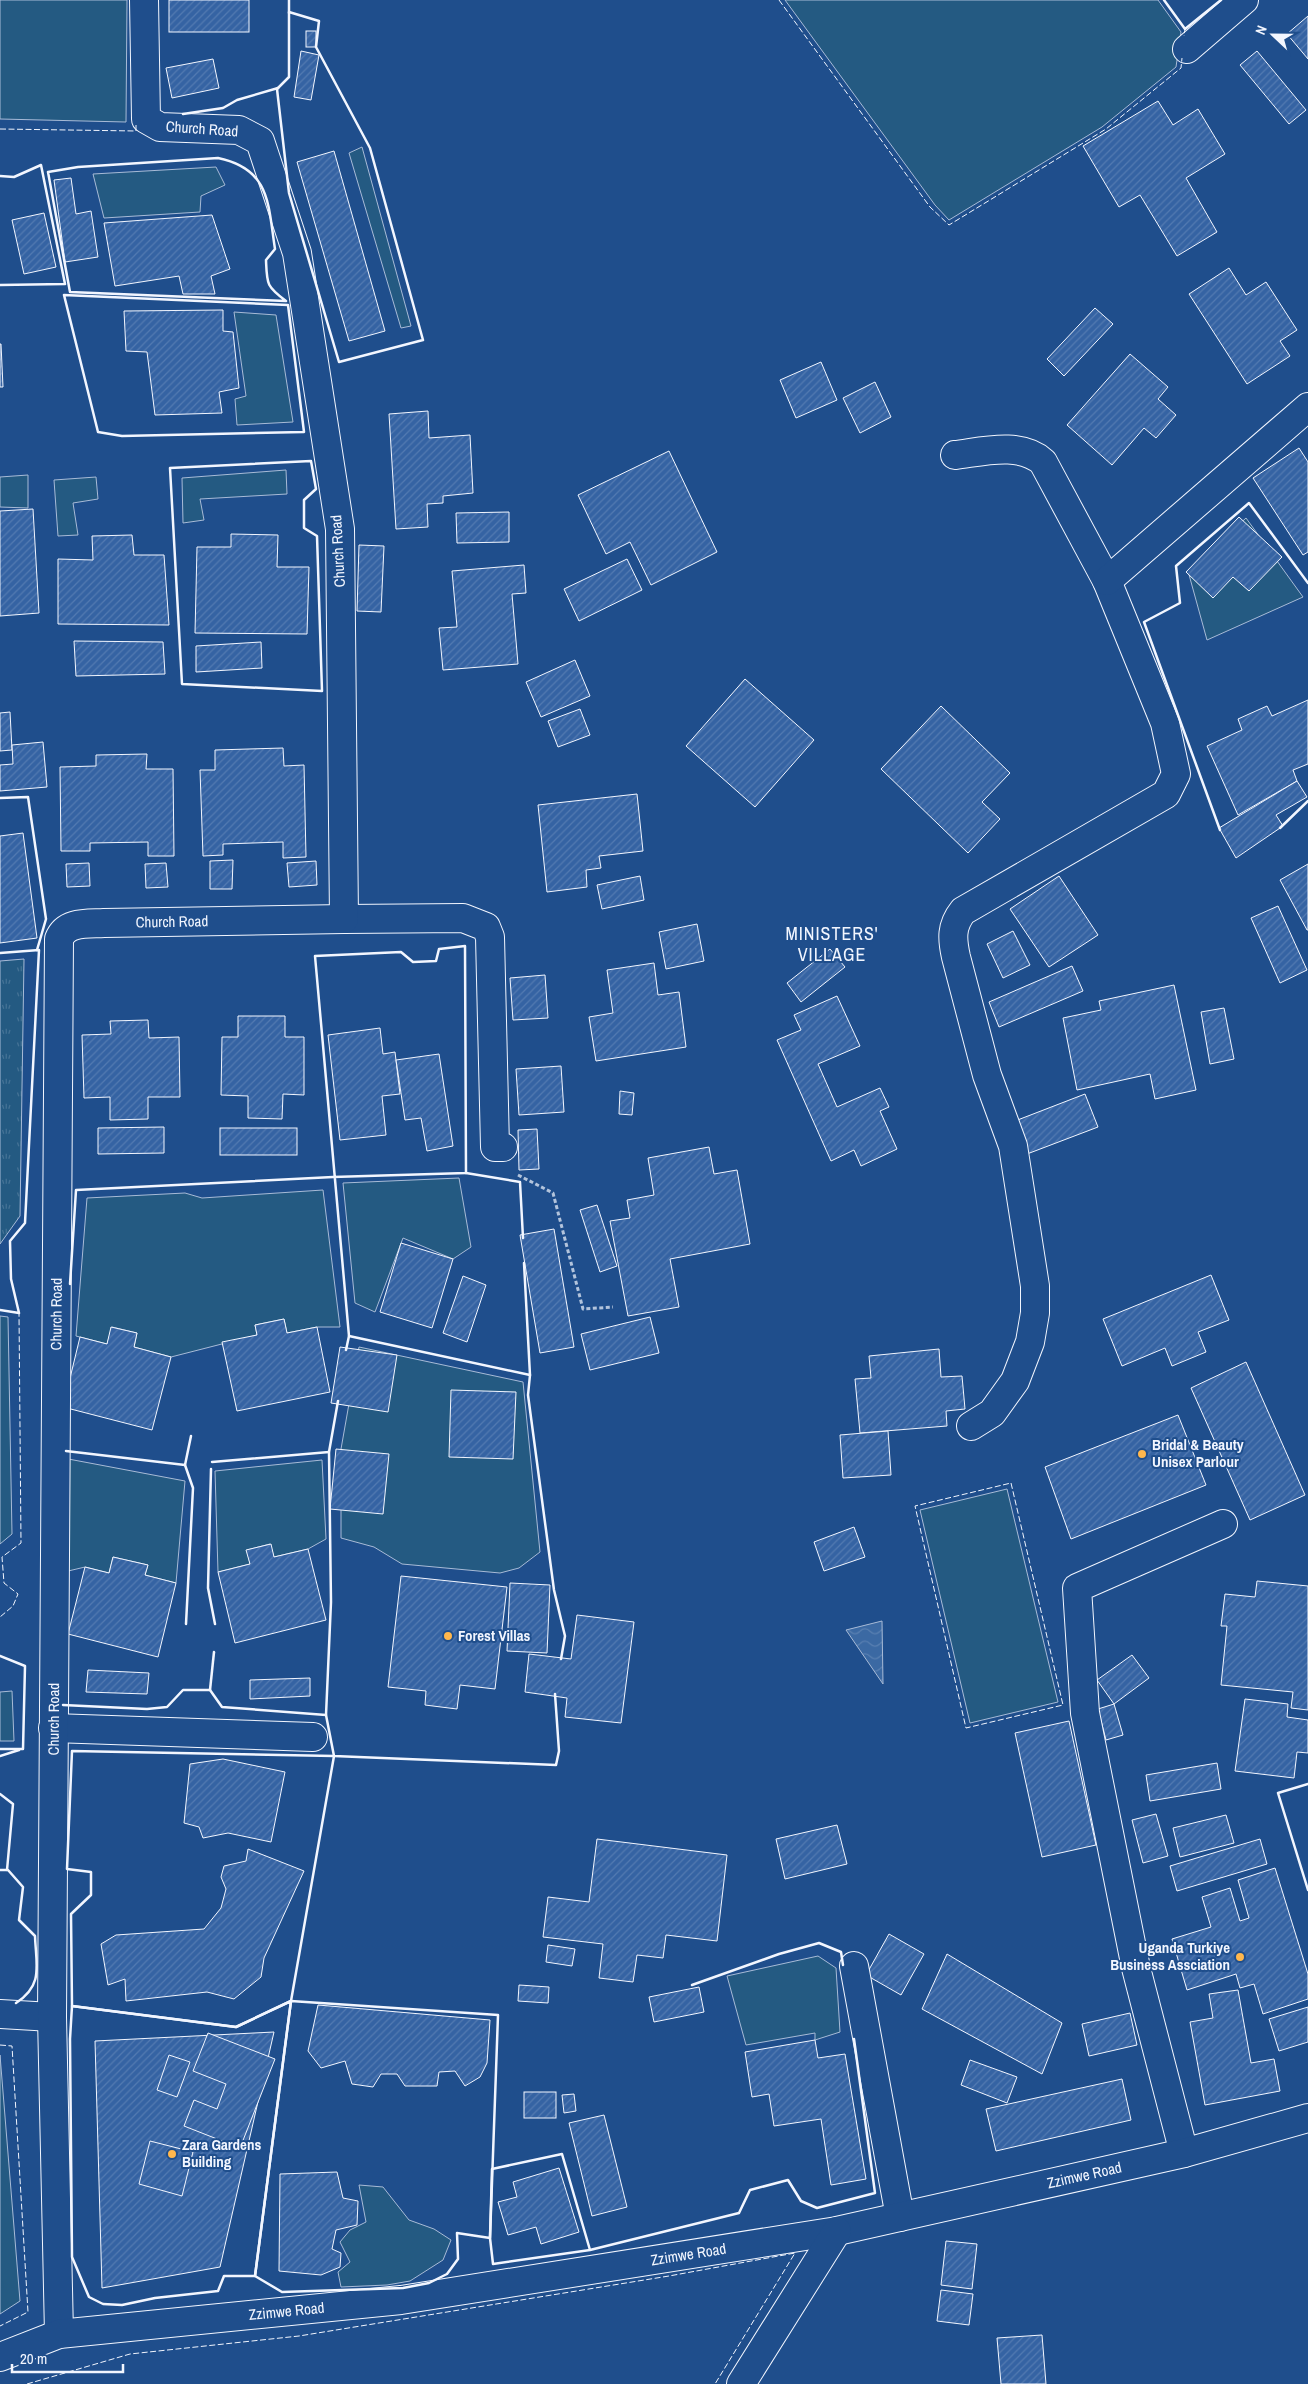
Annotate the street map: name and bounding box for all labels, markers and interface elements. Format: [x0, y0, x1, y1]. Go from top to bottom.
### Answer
north arrow [1248, 10, 1298, 60]
text: N [1251, 23, 1271, 37]
street label: Church Road [165, 115, 239, 142]
street label: Church Road [325, 514, 350, 588]
street label: Church Road [135, 910, 208, 932]
district label: MINISTERS' VILLAGE [785, 921, 879, 967]
street label: Church Road [45, 1278, 67, 1350]
place label: Bridal & Beauty Unisex Parlour [1152, 1434, 1244, 1472]
marker: Bridal & Beauty Unisex Parlour [1136, 1448, 1148, 1460]
place label: Forest Villas [458, 1625, 531, 1646]
marker: Forest Villas [442, 1630, 454, 1642]
street label: Church Road [43, 1683, 64, 1755]
place label: Uganda Turkiye Business Assciation [1110, 1937, 1230, 1975]
marker: Uganda Turkiye Business Assciation [1234, 1951, 1246, 1963]
place label: Zara Gardens Building [182, 2134, 261, 2172]
marker: Zara Gardens Building [166, 2148, 178, 2160]
street label: Zzimwe Road [1045, 2156, 1124, 2193]
street label: Zzimwe Road [649, 2238, 727, 2270]
street label: Zzimwe Road [248, 2297, 325, 2325]
scale bar [12, 2342, 124, 2374]
text: 20 m [20, 2348, 47, 2369]

